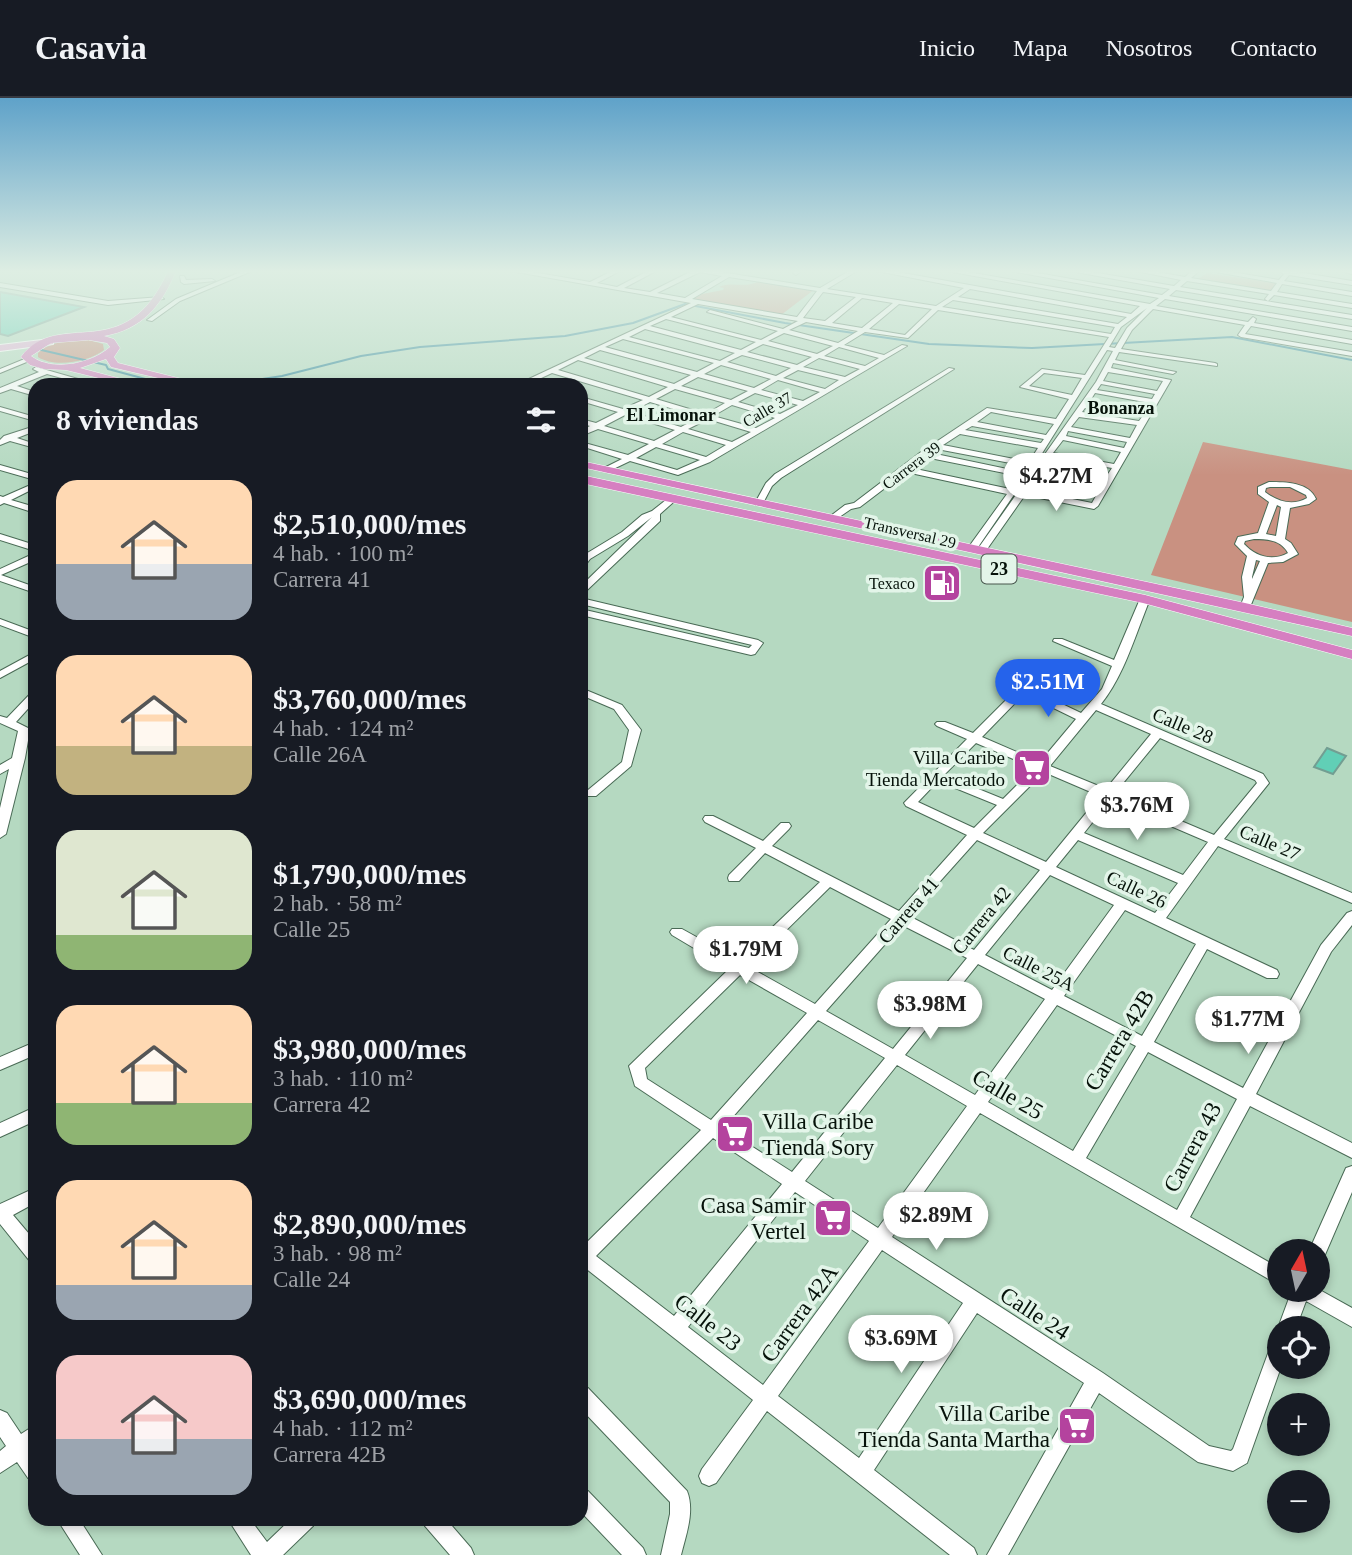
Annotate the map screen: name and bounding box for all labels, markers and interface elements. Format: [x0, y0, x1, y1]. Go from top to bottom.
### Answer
text: Casavia [35, 30, 147, 66]
text: Inicio [919, 35, 975, 61]
text: Mapa [1013, 35, 1068, 61]
text: Nosotros [1106, 35, 1192, 61]
text: Contacto [1230, 35, 1317, 61]
street label: Calle 37 [740, 389, 795, 430]
district label: Bonanza [1087, 398, 1155, 418]
icon: filters [522, 401, 560, 439]
text: 8 viviendas [56, 403, 199, 436]
district label: El Limonar [626, 405, 716, 425]
street label: Carrera 39 [879, 438, 944, 493]
pin: $4.27M [999, 454, 1113, 513]
text: $4.27M [1019, 463, 1093, 488]
text: $2,510,000/mes [273, 507, 466, 540]
icon: home [112, 508, 196, 592]
street label: Transversal 29 [862, 514, 958, 551]
text: 4 hab. · 100 m² [273, 541, 413, 566]
road number: 23 [982, 555, 1016, 584]
fuel station icon: Texaco [921, 562, 963, 604]
text: Carrera 41 [273, 567, 371, 592]
place label: Texaco [869, 575, 915, 592]
pin: $2.51M [991, 660, 1105, 719]
text: $2.51M [1011, 669, 1085, 694]
text: $3,760,000/mes [273, 682, 466, 715]
icon: home [112, 683, 196, 767]
street label: Calle 28 [1149, 703, 1216, 748]
text: 4 hab. · 124 m² [273, 716, 413, 741]
text: Calle 26A [273, 742, 367, 767]
place label: Villa Caribe Tienda Mercatodo [866, 747, 1005, 790]
supermarket icon: Villa Caribe Tienda Mercatodo [1011, 747, 1053, 789]
pin: $3.76M [1080, 782, 1194, 842]
text: $3.76M [1100, 792, 1174, 817]
street label: Calle 27 [1236, 820, 1303, 865]
text: $1,790,000/mes [273, 857, 466, 890]
icon: home [112, 858, 196, 942]
street label: Calle 26 [1103, 866, 1170, 912]
street label: Carrera 41 [874, 873, 943, 948]
street label: Carrera 42 [948, 882, 1015, 958]
text: 2 hab. · 58 m² [273, 891, 402, 916]
text: Calle 25 [273, 917, 350, 942]
pin: $1.79M [689, 926, 803, 986]
text: $1.79M [709, 936, 783, 961]
street label: Calle 25A [999, 941, 1078, 996]
pin: $3.98M [873, 982, 987, 1041]
street label: Carrera 42B [1080, 985, 1159, 1095]
text: $3.98M [893, 991, 967, 1016]
pin: $1.77M [1191, 996, 1305, 1056]
text: $1.77M [1211, 1006, 1285, 1031]
text: $3,980,000/mes [273, 1032, 466, 1065]
icon: home [112, 1033, 196, 1117]
street label: Calle 25 [968, 1064, 1047, 1125]
text: 3 hab. · 110 m² [273, 1066, 413, 1091]
text: Carrera 42 [273, 1092, 371, 1117]
street label: Carrera 43 [1158, 1098, 1226, 1196]
place label: Villa Caribe Tienda Sory [762, 1109, 875, 1160]
supermarket icon: Villa Caribe Tienda Sory [714, 1113, 756, 1155]
pin: $2.89M [879, 1192, 993, 1252]
place label: Casa Samir Vertel [701, 1193, 806, 1244]
supermarket icon: Casa Samir Vertel [812, 1197, 854, 1239]
text: $2.89M [899, 1202, 973, 1227]
text: $2,890,000/mes [273, 1207, 466, 1240]
icon: home [112, 1208, 196, 1292]
north arrow [1267, 1239, 1330, 1302]
map controls [1267, 1239, 1330, 1533]
text: 3 hab. · 98 m² [273, 1241, 402, 1266]
street label: Carrera 42A [756, 1259, 843, 1367]
text: Calle 24 [273, 1267, 350, 1292]
street label: Calle 24 [996, 1282, 1074, 1345]
street label: Calle 23 [670, 1289, 746, 1356]
pin: $3.69M [844, 1316, 958, 1375]
button: locate [1267, 1316, 1330, 1379]
text: $3.69M [864, 1325, 938, 1350]
text: $3,690,000/mes [273, 1382, 466, 1415]
icon: home [112, 1383, 196, 1467]
button: + [1267, 1393, 1330, 1456]
place label: Villa Caribe Tienda Santa Martha [858, 1401, 1050, 1452]
supermarket icon: Villa Caribe Tienda Santa Martha [1056, 1405, 1098, 1447]
text: 4 hab. · 112 m² [273, 1416, 413, 1441]
text: Carrera 42B [273, 1442, 386, 1467]
button: − [1267, 1470, 1330, 1533]

